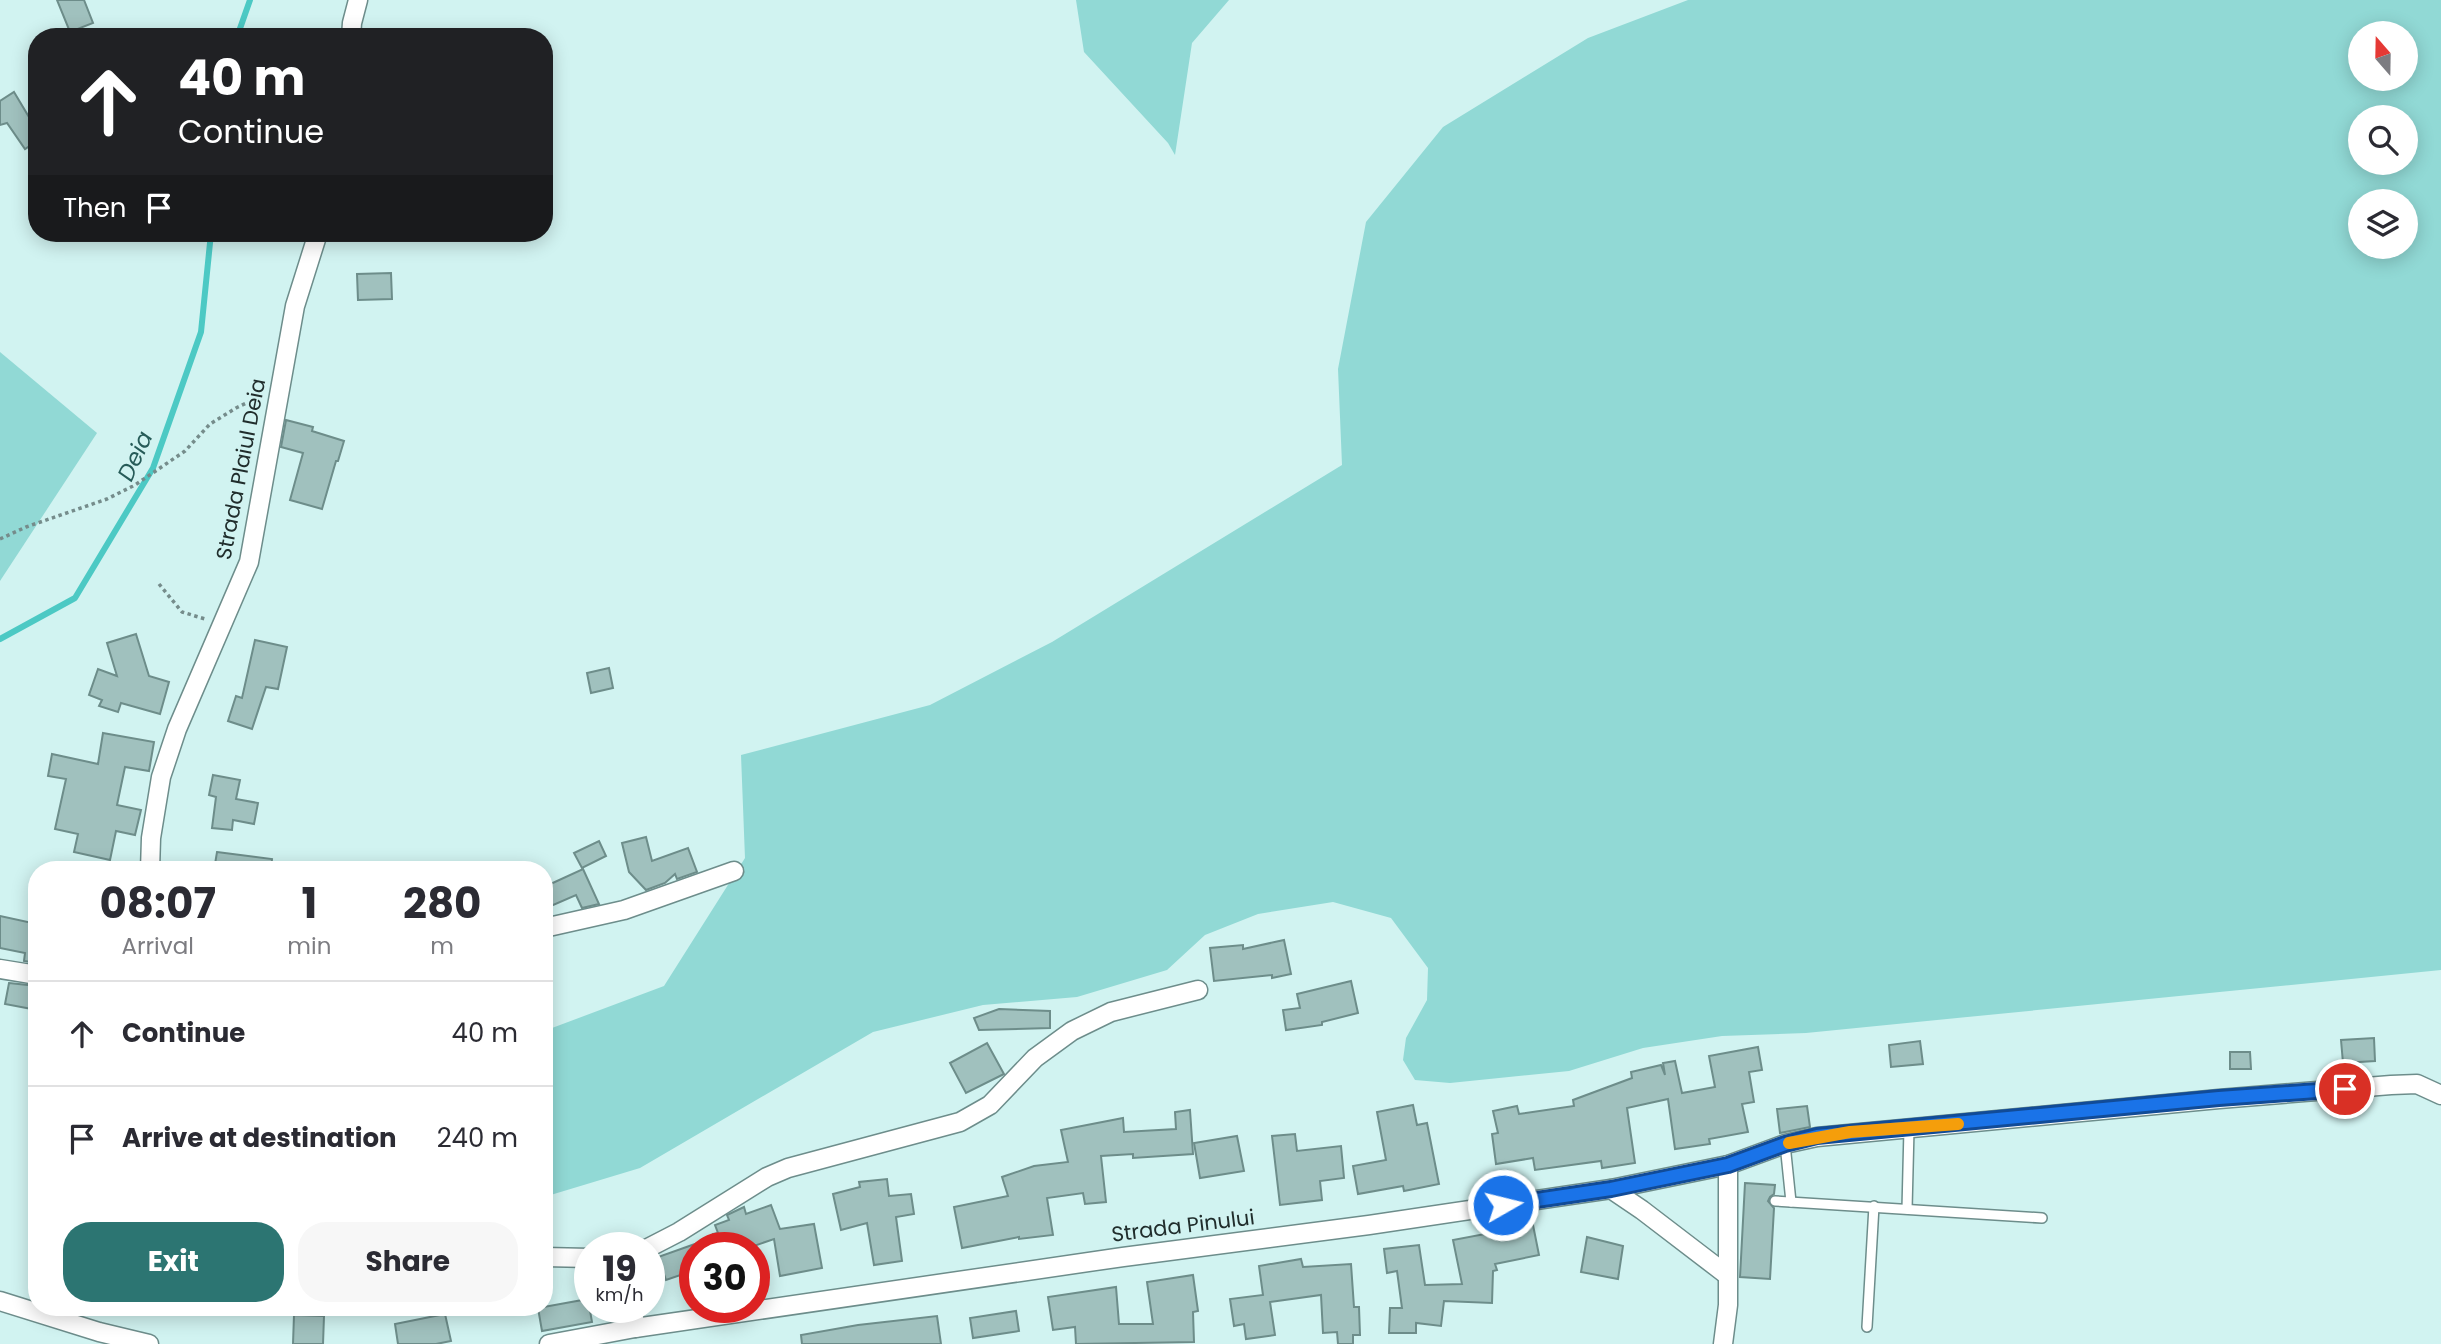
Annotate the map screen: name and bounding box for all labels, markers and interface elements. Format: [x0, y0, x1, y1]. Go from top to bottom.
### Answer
north arrow [2348, 21, 2418, 91]
map controls [2348, 21, 2418, 259]
text: 40 m [178, 44, 305, 112]
icon: ahead [63, 56, 154, 147]
button: search [2348, 105, 2418, 175]
text: Continue [178, 109, 324, 154]
icon: arrive [140, 189, 178, 227]
button: layers [2348, 189, 2418, 259]
text: Then [63, 190, 126, 226]
street label: Strada Plaiul Deia [209, 376, 272, 562]
water label: Deia [110, 426, 160, 486]
text: 08:07 [99, 874, 216, 933]
text: 1 [302, 874, 317, 933]
text: 280 [403, 874, 482, 933]
text: Arrival [121, 930, 194, 962]
text: min [287, 930, 331, 962]
text: m [430, 930, 454, 962]
icon: ahead [63, 1015, 101, 1053]
text: Continue [122, 1015, 245, 1051]
text: 40 m [452, 1015, 518, 1051]
pin [2315, 1059, 2375, 1119]
icon: arrive [2326, 1070, 2364, 1108]
icon: arrive [63, 1120, 101, 1158]
text: Arrive at destination [122, 1120, 397, 1156]
text: 240 m [437, 1120, 518, 1156]
position arrow [1466, 1168, 1540, 1242]
street label: Strada Pinului [1110, 1202, 1256, 1249]
button: Exit [63, 1222, 284, 1302]
button: Share [298, 1222, 518, 1302]
speed limit sign: 30 [679, 1232, 770, 1323]
text: 19 [602, 1244, 637, 1293]
text: km/h [596, 1282, 643, 1307]

